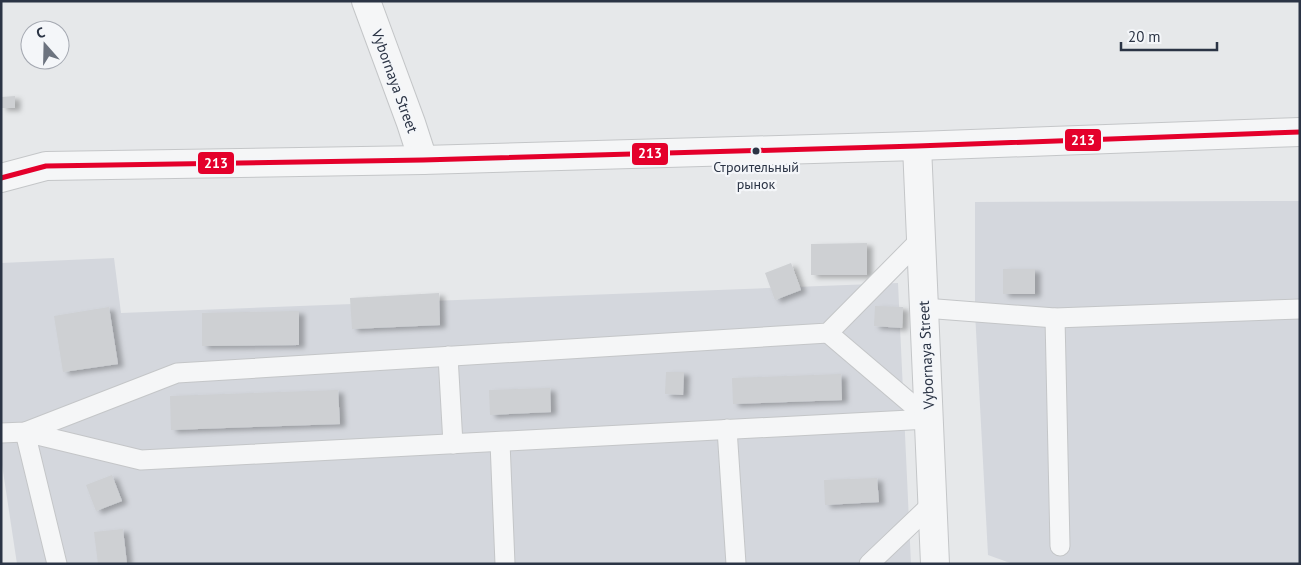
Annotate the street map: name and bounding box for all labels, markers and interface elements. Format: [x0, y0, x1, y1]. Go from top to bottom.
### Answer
north arrow [20, 20, 70, 70]
scale bar [1121, 20, 1217, 52]
text: С [34, 23, 47, 43]
street label: Vybornaya Street [367, 26, 423, 135]
text: 20 m [1128, 27, 1161, 46]
line badge: 213 [1064, 128, 1102, 152]
text: 213 [1071, 131, 1095, 149]
line badge: 213 [631, 142, 669, 166]
text: 213 [638, 144, 662, 162]
marker: Строительный рынок [751, 146, 761, 156]
line badge: 213 [197, 151, 235, 175]
text: 213 [204, 154, 228, 172]
place label: Строительный рынок [713, 158, 799, 193]
street label: Vybornaya Street [914, 300, 938, 411]

